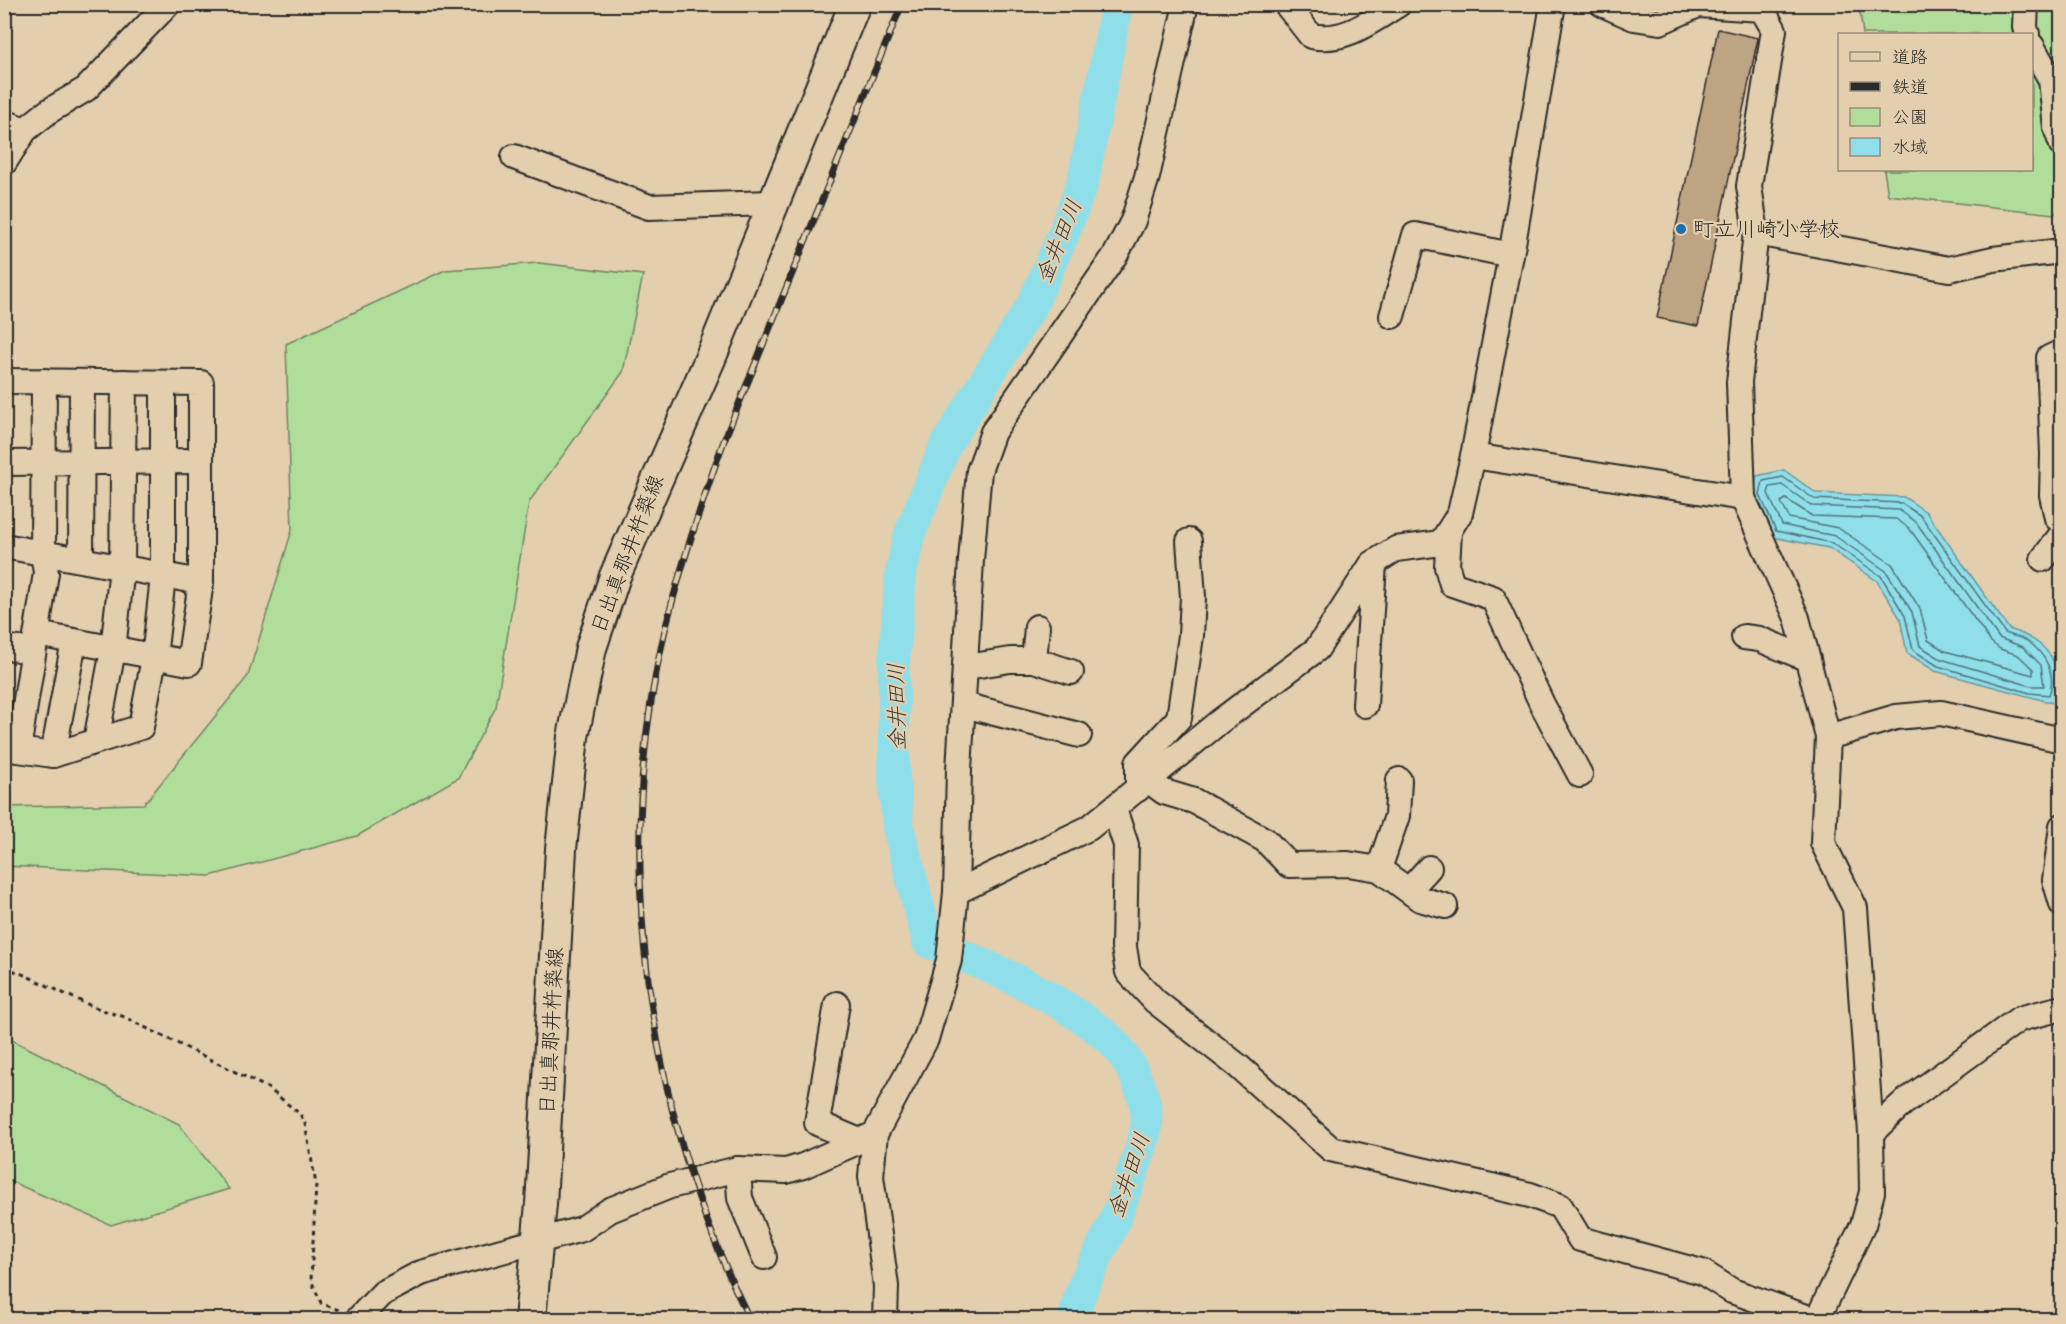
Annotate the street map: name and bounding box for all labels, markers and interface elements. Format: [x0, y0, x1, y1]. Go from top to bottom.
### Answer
legend [1838, 33, 2033, 171]
text: 道路 [1892, 46, 1928, 68]
text: 鉄道 [1892, 76, 1928, 98]
text: 公園 [1892, 106, 1928, 128]
text: 水域 [1892, 136, 1928, 158]
water label: 金井田川 [1029, 195, 1088, 287]
place label: 町立川崎小学校 [1693, 216, 1840, 242]
marker: 町立川崎小学校 [1674, 222, 1688, 236]
street label: 日出真那井杵築線 [585, 471, 669, 637]
water label: 金井田川 [882, 663, 912, 751]
street label: 日出真那井杵築線 [534, 946, 568, 1116]
water label: 金井田川 [1101, 1129, 1157, 1221]

